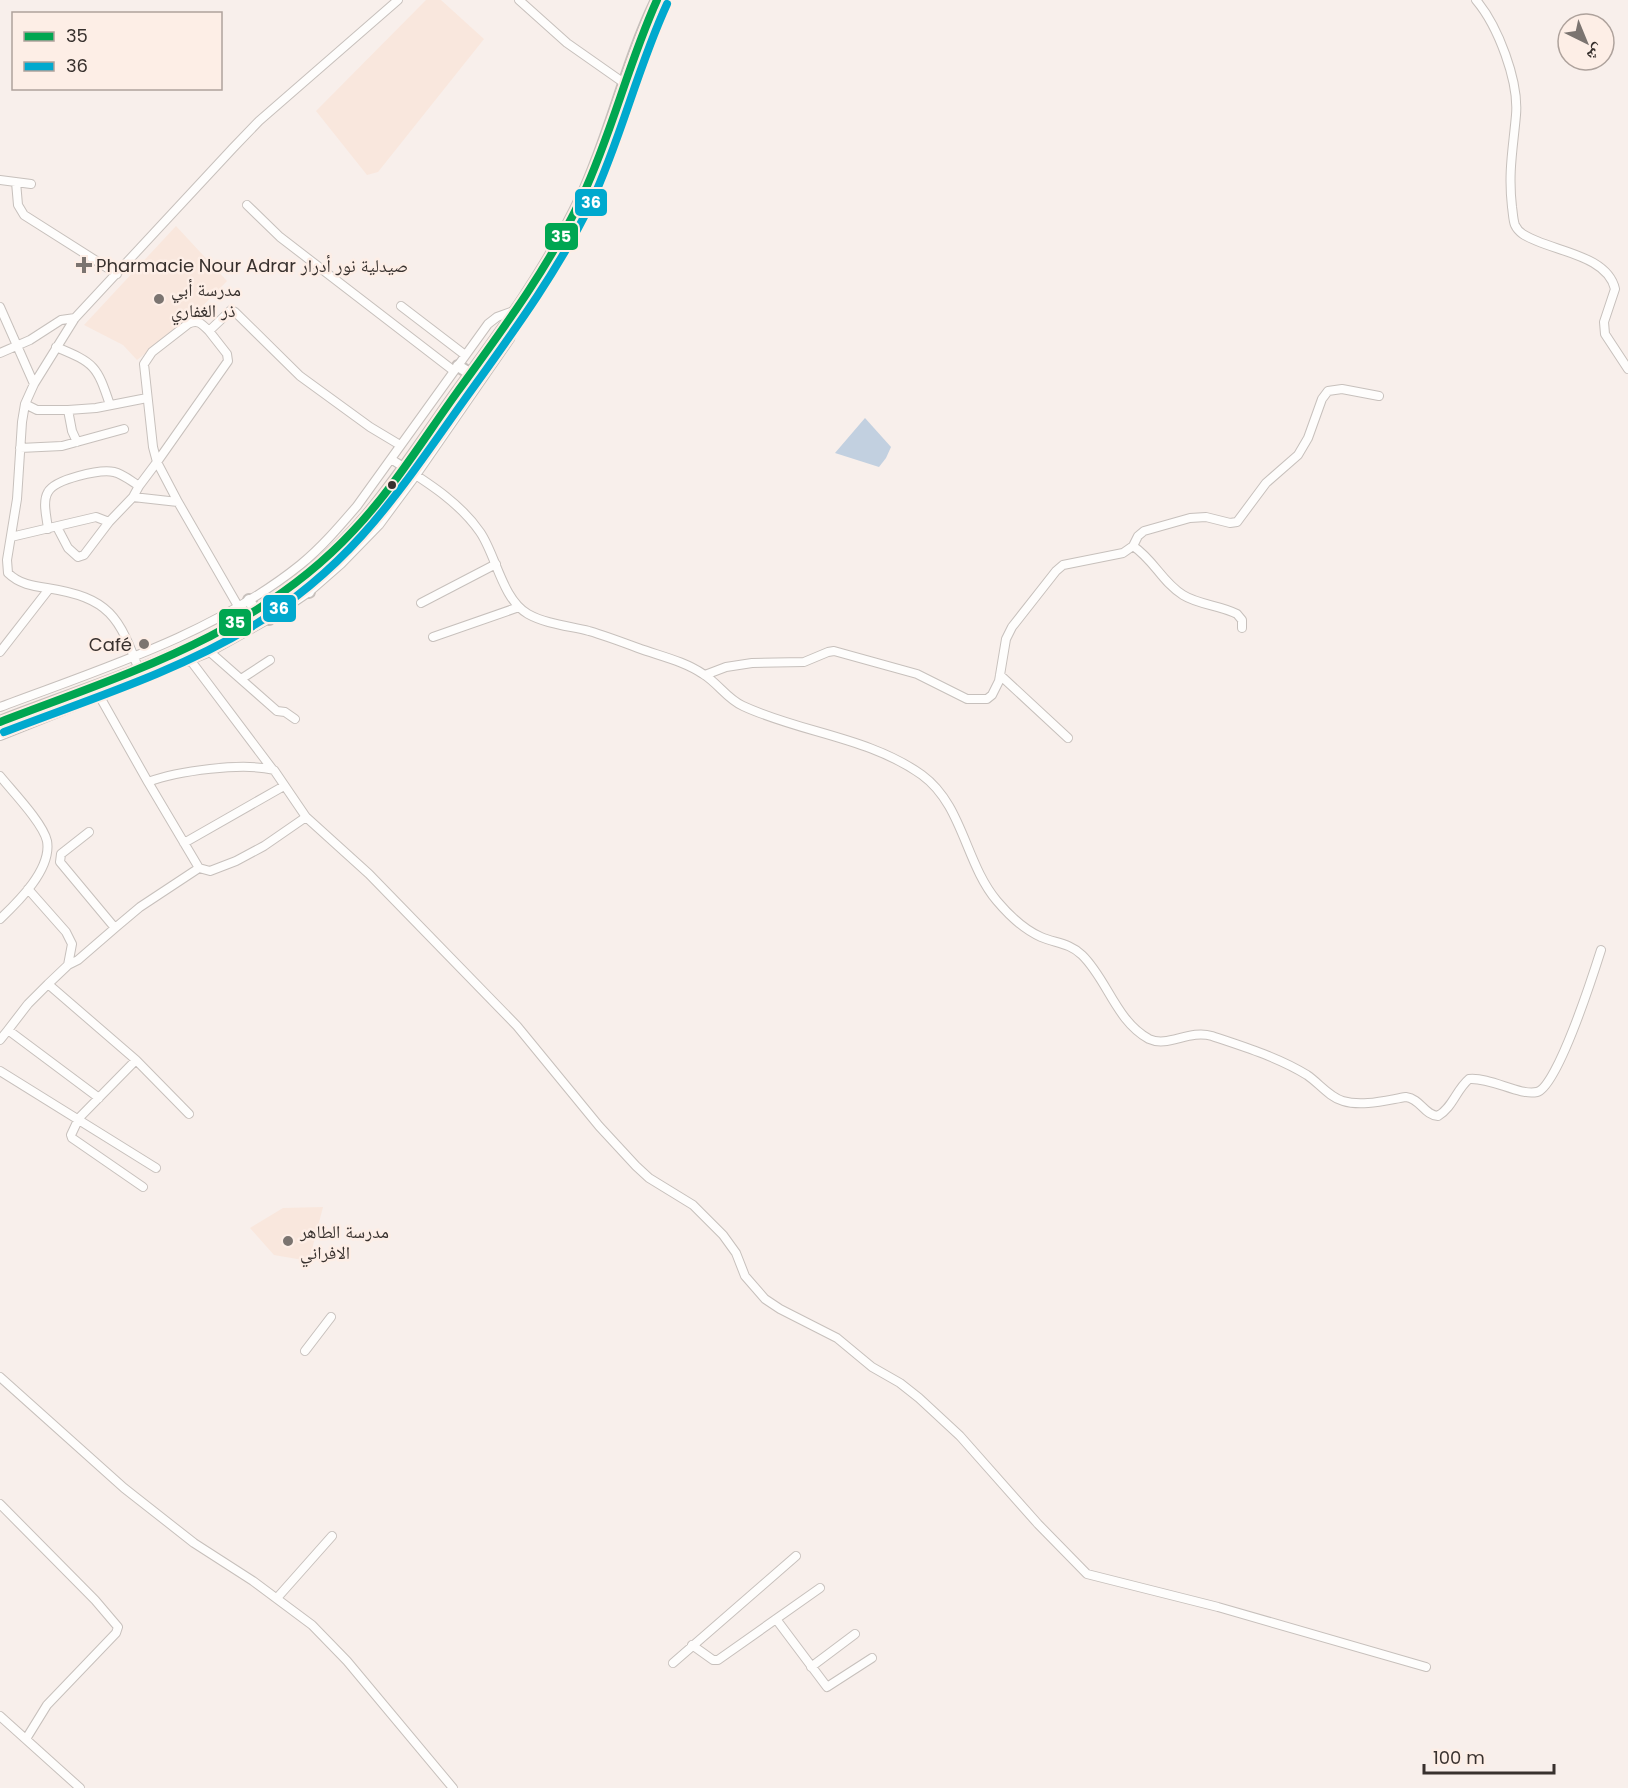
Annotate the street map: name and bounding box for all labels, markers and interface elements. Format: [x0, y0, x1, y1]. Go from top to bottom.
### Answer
legend [12, 12, 222, 90]
north arrow [1556, 12, 1616, 72]
text: 35 [66, 23, 88, 48]
text: ش [1582, 38, 1610, 67]
text: 36 [66, 53, 88, 78]
line badge: 36 [574, 188, 608, 217]
text: 36 [581, 191, 601, 214]
line badge: 35 [544, 222, 579, 251]
text: 35 [551, 225, 571, 248]
place label: Pharmacie Nour Adrar صيدلية نور أدرار [96, 253, 408, 278]
marker: Pharmacie Nour Adrar صيدلية نور أدرار [77, 258, 91, 272]
place label: مدرسة أبي ذر الغفاري [171, 277, 241, 325]
marker: مدرسة أبي ذر الغفاري [152, 292, 166, 306]
unlabelled marker [386, 479, 398, 491]
line badge: 36 [262, 594, 297, 623]
text: 36 [269, 597, 289, 620]
line badge: 35 [218, 608, 252, 637]
text: 35 [225, 611, 245, 634]
place label: Café [89, 632, 132, 657]
marker: Café [137, 637, 151, 651]
place label: مدرسة الطاهر الافراني [299, 1219, 389, 1267]
marker: مدرسة الطاهر الافراني [281, 1234, 295, 1248]
scale bar [1424, 1737, 1554, 1775]
text: 100 m [1433, 1745, 1485, 1770]

